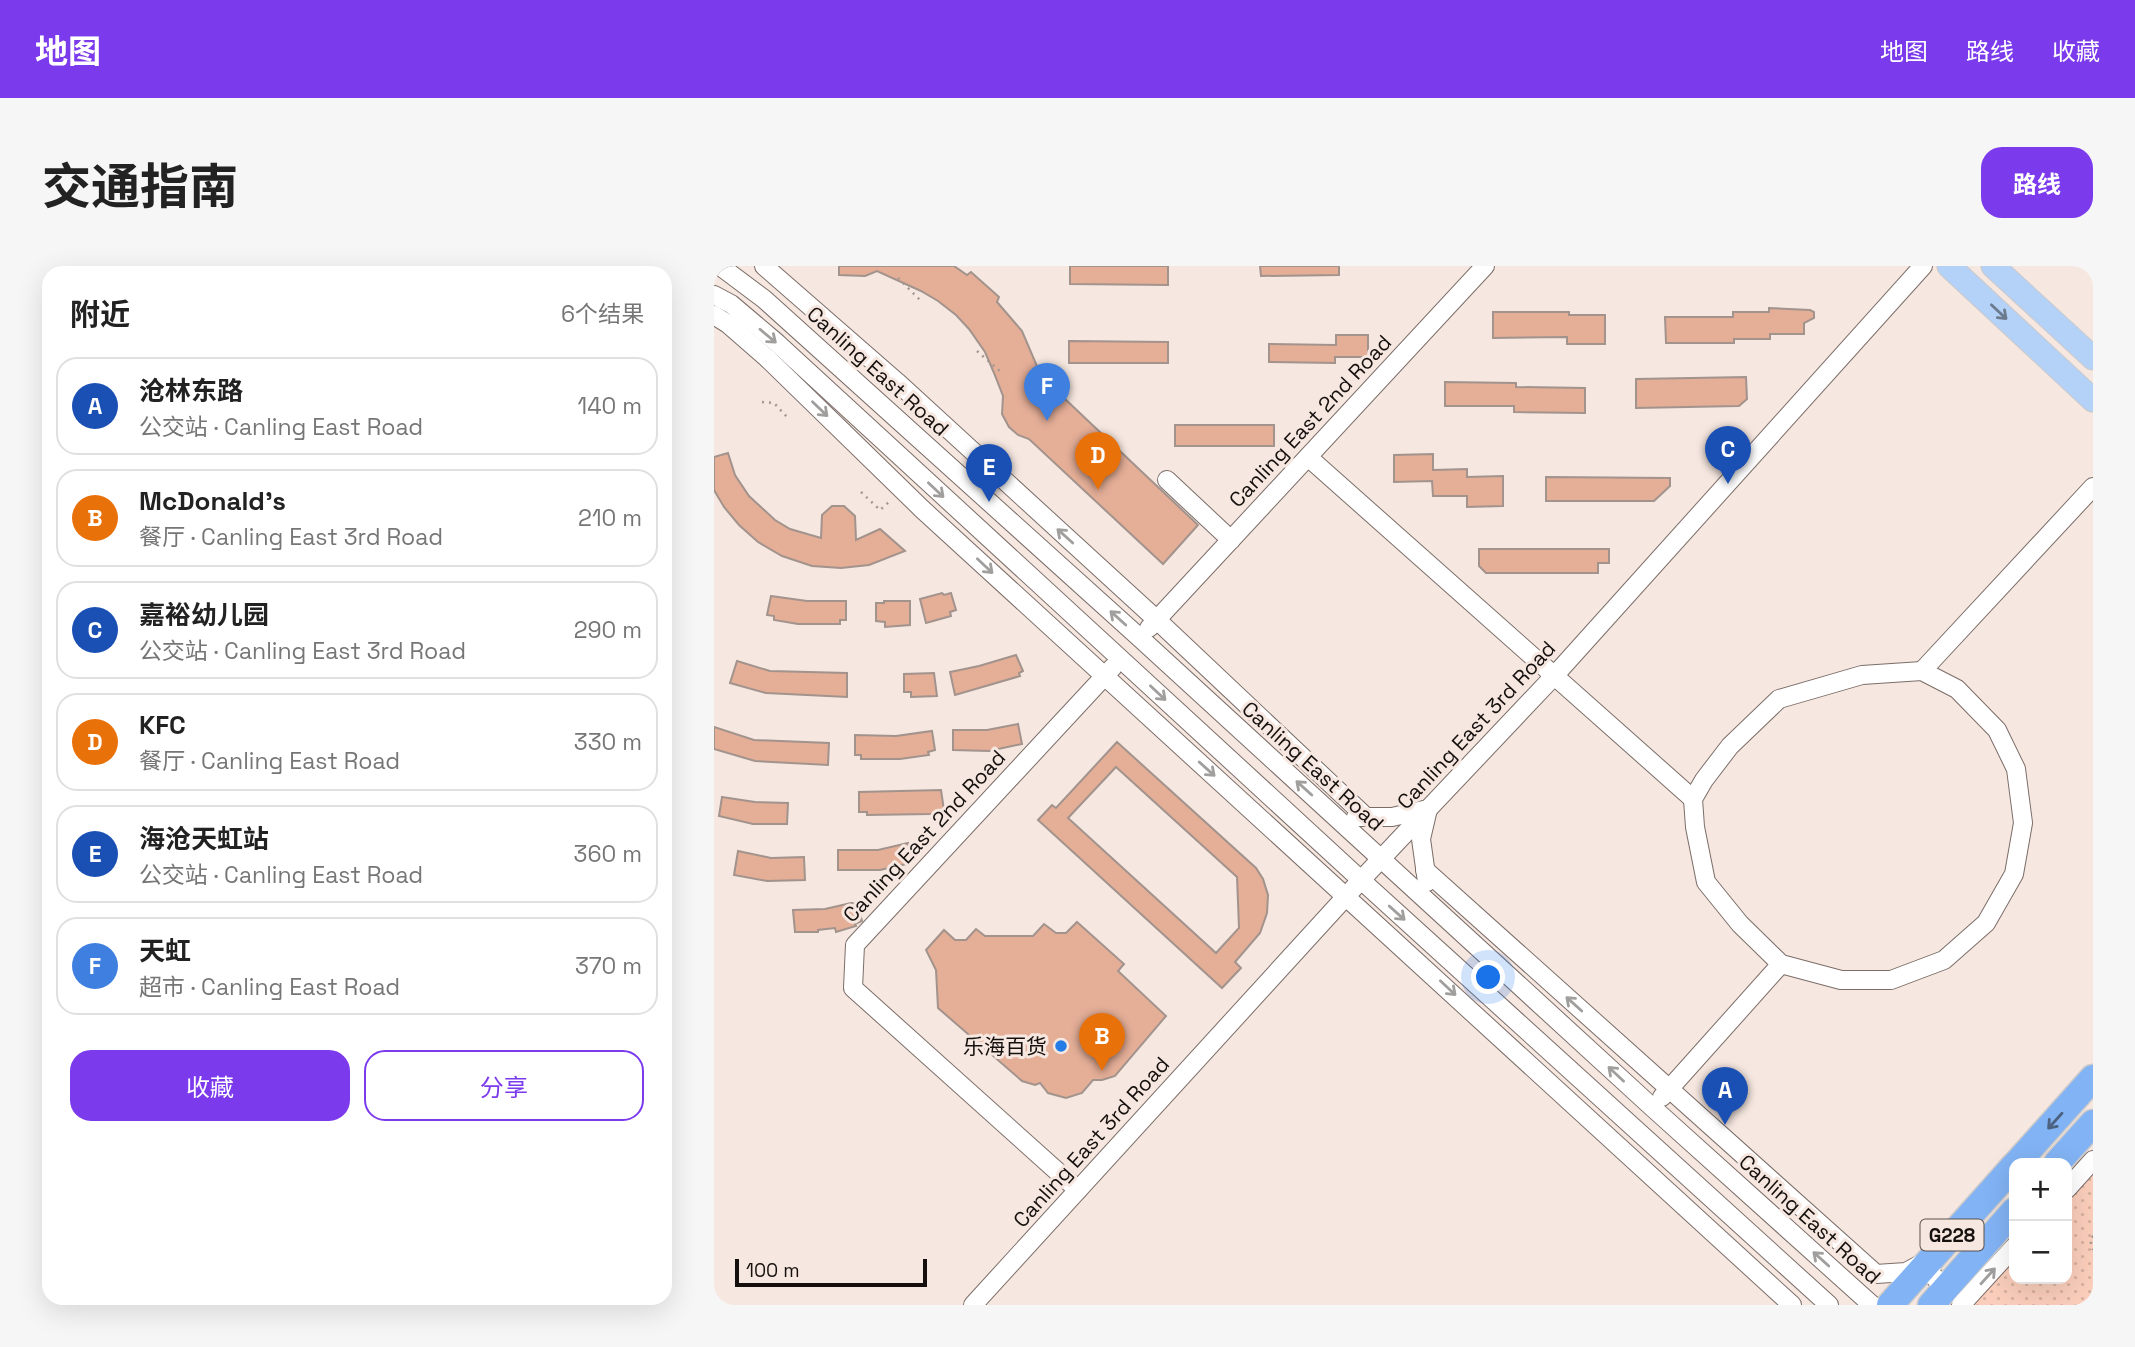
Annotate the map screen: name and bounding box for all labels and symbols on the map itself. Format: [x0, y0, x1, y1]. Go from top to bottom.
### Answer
street label: Canling East Road [801, 300, 955, 442]
one-way arrow [1990, 304, 2007, 321]
one-way arrow [759, 328, 777, 344]
street label: Canling East 2nd Road [1223, 329, 1397, 513]
pin: F [1024, 363, 1070, 421]
one-way arrow [811, 401, 828, 418]
pin: C [1705, 426, 1751, 484]
pin: D [1075, 432, 1121, 490]
pin: E [966, 444, 1012, 502]
one-way arrow [927, 481, 944, 498]
one-way arrow [1056, 528, 1074, 544]
one-way arrow [976, 558, 994, 574]
one-way arrow [1110, 609, 1127, 626]
street label: Canling East 3rd Road [1391, 635, 1561, 815]
one-way arrow [1149, 685, 1167, 701]
street label: Canling East Road [1236, 695, 1390, 837]
street label: Canling East 2nd Road [837, 744, 1011, 928]
one-way arrow [1198, 761, 1216, 777]
one-way arrow [1295, 780, 1313, 796]
one-way arrow [1388, 905, 1406, 921]
your location [1471, 960, 1505, 994]
one-way arrow [1439, 980, 1457, 996]
one-way arrow [1565, 996, 1583, 1012]
pin: B [1079, 1013, 1125, 1071]
place label: 乐海百货 [963, 1033, 1047, 1060]
marker: 乐海百货 [1053, 1038, 1069, 1054]
street label: Canling East 3rd Road [1007, 1051, 1175, 1233]
one-way arrow [1608, 1065, 1625, 1082]
pin: A [1702, 1067, 1748, 1125]
one-way arrow [2047, 1111, 2063, 1129]
street label: Canling East Road [1733, 1148, 1887, 1290]
road number: G228 [1920, 1219, 1984, 1250]
one-way arrow [1813, 1251, 1830, 1268]
scale bar [735, 1256, 928, 1288]
one-way arrow [1979, 1268, 1996, 1285]

